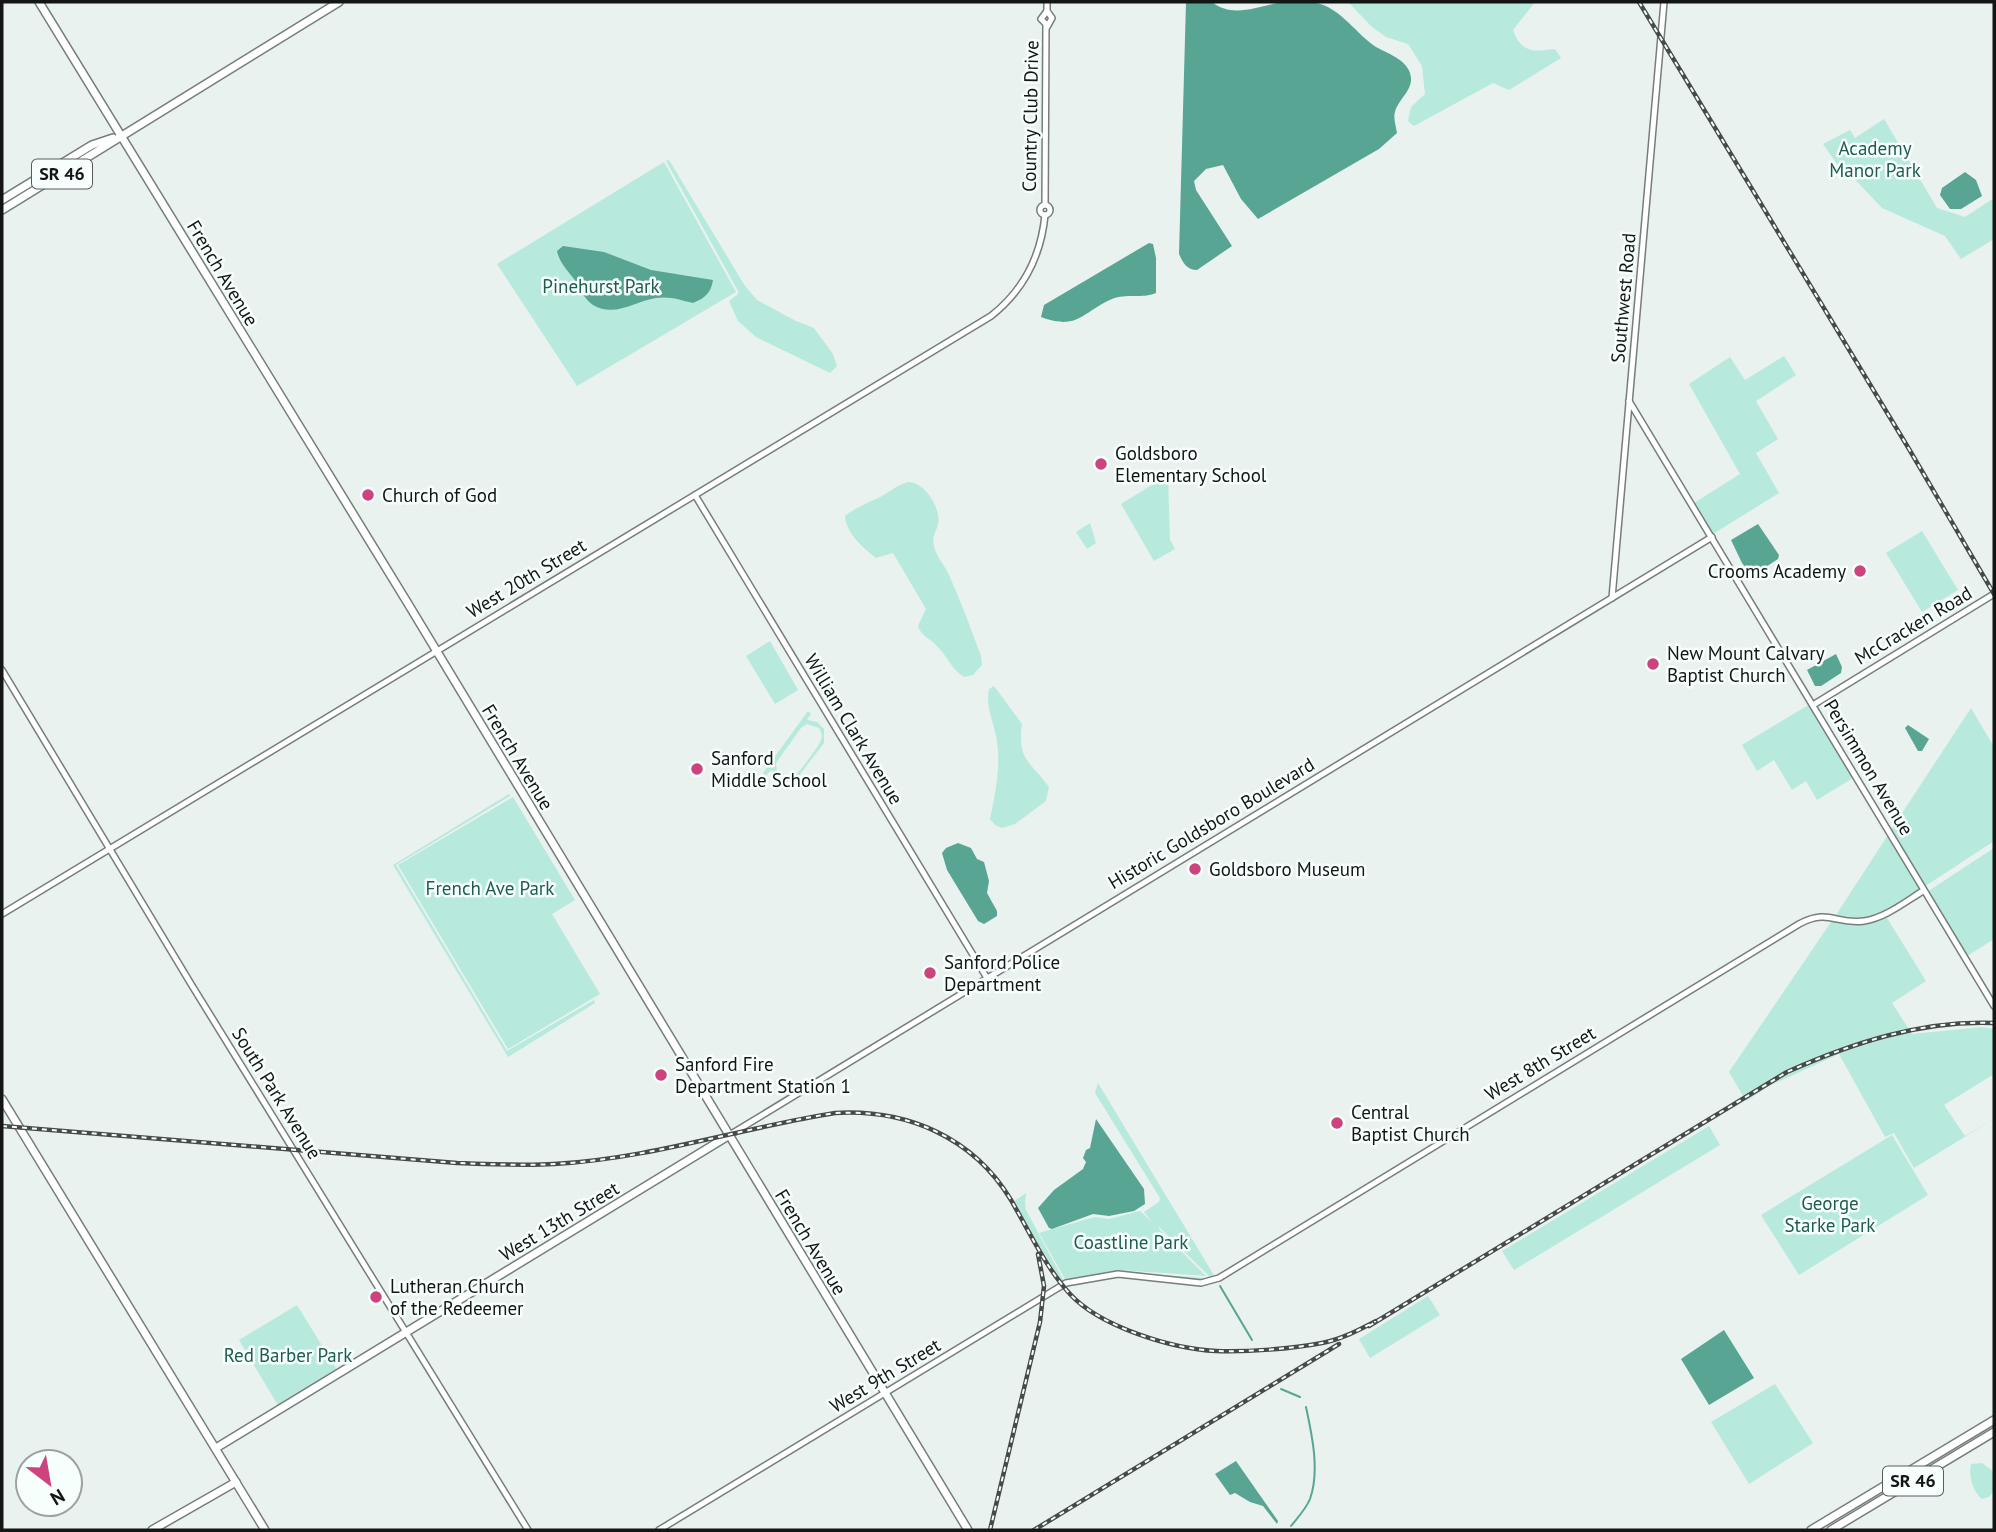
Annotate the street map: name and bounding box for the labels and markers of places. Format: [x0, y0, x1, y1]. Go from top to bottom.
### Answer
place label: Goldsboro Elementary School [1115, 441, 1267, 487]
marker: Goldsboro Elementary School [1093, 456, 1109, 472]
place label: Church of God [382, 483, 497, 507]
marker: Church of God [360, 487, 376, 503]
place label: Crooms Academy [1708, 559, 1846, 583]
marker: Crooms Academy [1852, 563, 1868, 579]
place label: New Mount Calvary Baptist Church [1667, 641, 1825, 687]
marker: New Mount Calvary Baptist Church [1645, 656, 1661, 672]
place label: Sanford Middle School [711, 746, 827, 792]
marker: Sanford Middle School [689, 761, 705, 777]
place label: Goldsboro Museum [1209, 857, 1365, 881]
marker: Goldsboro Museum [1187, 861, 1203, 877]
place label: Sanford Police Department [944, 950, 1060, 996]
marker: Sanford Police Department [922, 965, 938, 981]
place label: Sanford Fire Department Station 1 [675, 1052, 851, 1098]
marker: Sanford Fire Department Station 1 [653, 1067, 669, 1083]
place label: Central Baptist Church [1351, 1100, 1470, 1146]
marker: Central Baptist Church [1329, 1115, 1345, 1131]
place label: Lutheran Church of the Redeemer [390, 1274, 524, 1320]
marker: Lutheran Church of the Redeemer [368, 1289, 384, 1305]

